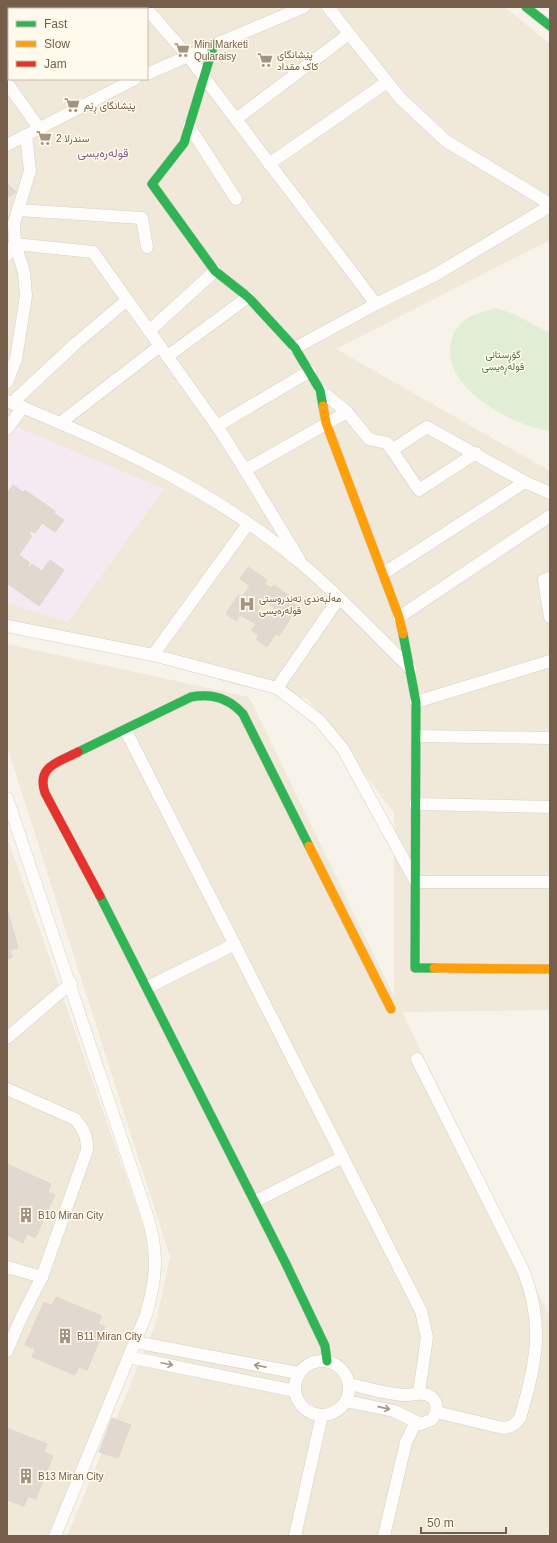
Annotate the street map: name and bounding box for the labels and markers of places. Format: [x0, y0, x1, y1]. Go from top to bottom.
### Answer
place label: Mini Marketi Qularaisy [194, 39, 248, 62]
supermarket icon: Mini Marketi Qularaisy [173, 41, 191, 59]
place label: پێشانگای کاک مقداد [277, 49, 319, 72]
supermarket icon: پێشانگای کاک مقداد [256, 51, 274, 69]
supermarket icon: پێشانگای ڕێم [63, 96, 81, 114]
place label: پێشانگای ڕێم [84, 100, 135, 114]
supermarket icon: سندرلا 2 [35, 129, 53, 147]
place label: سندرلا 2 [56, 133, 89, 145]
place label: مەڵبەندی تەندروستی قولەرەیسی [259, 592, 341, 617]
hospital icon: مەڵبەندی تەندروستی قولەرەیسی [238, 595, 256, 613]
building icon: B10 Miran City [17, 1206, 35, 1224]
place label: B10 Miran City [38, 1210, 104, 1221]
building icon: B11 Miran City [56, 1327, 74, 1345]
place label: B11 Miran City [77, 1331, 142, 1342]
building icon: B13 Miran City [17, 1467, 35, 1485]
place label: B13 Miran City [38, 1471, 104, 1482]

